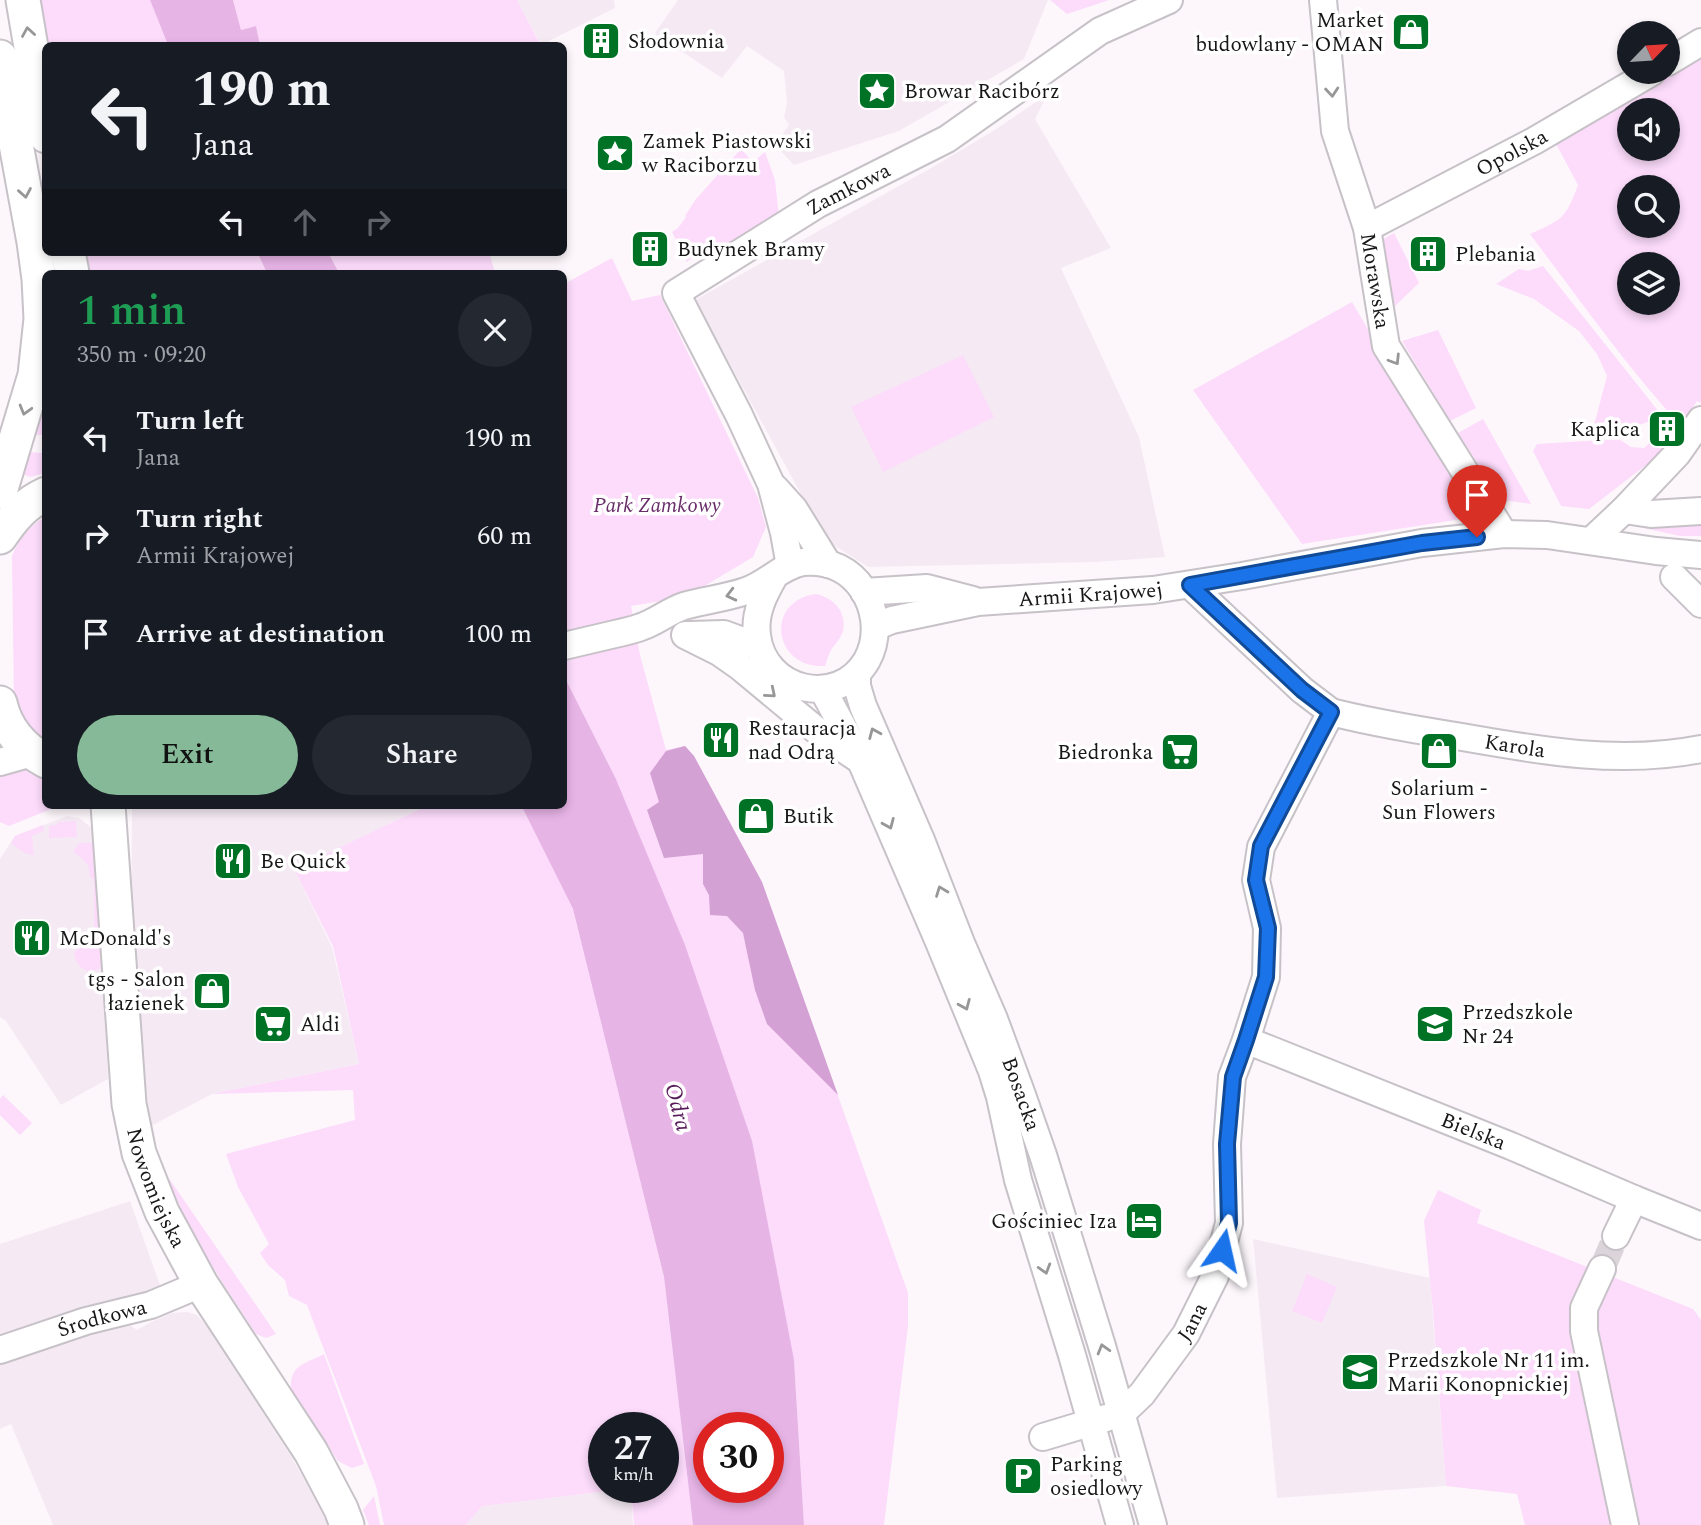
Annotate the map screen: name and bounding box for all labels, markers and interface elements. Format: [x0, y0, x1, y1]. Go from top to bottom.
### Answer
place label: Market budowlany - OMAN [1195, 5, 1384, 61]
shop icon: Market budowlany - OMAN [1390, 11, 1432, 53]
building icon: Słodownia [580, 20, 622, 62]
north arrow [1617, 21, 1680, 84]
map controls [1617, 21, 1680, 315]
one-way arrow [21, 26, 36, 38]
place label: Słodownia [628, 26, 725, 58]
text: 190 m [192, 53, 331, 128]
icon: left [77, 70, 168, 161]
place icon: Browar Racibórz [856, 70, 898, 112]
place label: Browar Racibórz [904, 76, 1060, 108]
one-way arrow [1324, 87, 1339, 98]
button: sound [1617, 98, 1680, 161]
text: Jana [192, 121, 253, 170]
street label: Opolska [1470, 121, 1555, 186]
place label: Zamek Piastowski w Raciborzu [641, 126, 812, 182]
place icon: Zamek Piastowski w Raciborzu [594, 132, 636, 174]
street label: Zamkowa [800, 155, 897, 225]
button: search [1617, 175, 1680, 238]
one-way arrow [17, 187, 32, 199]
icon: left [213, 203, 251, 241]
icon: ahead [286, 203, 324, 241]
icon: right [359, 203, 397, 241]
building icon: Budynek Bramy [629, 228, 671, 270]
street label: Morawska [1351, 230, 1398, 332]
building icon: Plebania [1407, 233, 1449, 275]
place label: Budynek Bramy [677, 234, 825, 266]
place label: Plebania [1455, 239, 1537, 271]
button: layers [1617, 252, 1680, 315]
text: 1 min [77, 280, 186, 343]
button: close [458, 293, 532, 367]
text: 350 m · 09:20 [77, 338, 206, 373]
one-way arrow [1386, 352, 1399, 365]
text: Turn left [136, 401, 244, 441]
one-way arrow [19, 404, 33, 416]
building icon: Kaplica [1646, 408, 1688, 450]
place label: Kaplica [1570, 414, 1641, 446]
text: 190 m [464, 418, 532, 458]
icon: left [77, 419, 115, 457]
text: Jana [136, 441, 180, 476]
pin [1447, 465, 1507, 537]
icon: arrive [1458, 476, 1496, 514]
park label: Park Zamkowy [593, 490, 721, 522]
text: Turn right [136, 499, 263, 539]
text: 60 m [477, 516, 532, 556]
icon: right [77, 517, 115, 555]
text: Armii Krajowej [136, 539, 295, 574]
street label: Armii Krajowej [1017, 574, 1165, 616]
one-way arrow [725, 587, 737, 601]
text: Arrive at destination [136, 614, 385, 654]
text: 100 m [464, 614, 532, 654]
icon: arrive [77, 615, 115, 653]
one-way arrow [762, 685, 775, 697]
place label: Restauracja nad Odrą [748, 713, 857, 769]
button: Exit [77, 715, 298, 795]
button: Share [312, 715, 532, 795]
restaurant icon: Restauracja nad Odrą [700, 719, 742, 761]
street label: Karola [1482, 726, 1548, 767]
one-way arrow [869, 727, 883, 739]
shop icon: Solarium - Sun Flowers [1418, 730, 1460, 772]
supermarket icon: Biedronka [1159, 731, 1201, 773]
place label: Biedronka [1057, 737, 1154, 769]
place label: Solarium - Sun Flowers [1382, 773, 1496, 829]
shop icon: Butik [735, 795, 777, 837]
place label: Butik [783, 801, 835, 833]
one-way arrow [880, 817, 894, 829]
restaurant icon: Be Quick [212, 840, 254, 882]
place label: Be Quick [260, 846, 347, 878]
one-way arrow [935, 886, 949, 898]
restaurant icon: McDonald's [11, 917, 53, 959]
place label: McDonald's [59, 923, 171, 955]
place label: tgs - Salon łazienek [87, 964, 185, 1020]
shop icon: tgs - Salon łazienek [191, 970, 233, 1012]
place label: Przedszkole Nr 24 [1462, 997, 1573, 1053]
one-way arrow [957, 998, 971, 1010]
supermarket icon: Aldi [252, 1003, 294, 1045]
school or university icon: Przedszkole Nr 24 [1414, 1003, 1456, 1045]
place label: Aldi [300, 1009, 340, 1041]
street label: Bosacka [992, 1053, 1049, 1136]
water label: Odra [654, 1079, 701, 1136]
street label: Bielska [1436, 1105, 1511, 1160]
street label: Nowomiejska [117, 1125, 194, 1255]
hotel icon: Gościniec Iza [1123, 1200, 1165, 1242]
place label: Gościniec Iza [991, 1206, 1118, 1238]
position arrow [1185, 1213, 1259, 1287]
one-way arrow [1037, 1262, 1051, 1275]
street label: Środkowa [53, 1291, 151, 1347]
street label: Jana [1170, 1296, 1217, 1349]
one-way arrow [1096, 1343, 1111, 1355]
place label: Przedszkole Nr 11 im. Marii Konopnickiej [1387, 1345, 1590, 1401]
school or university icon: Przedszkole Nr 11 im. Marii Konopnickiej [1339, 1351, 1381, 1393]
speed limit sign: 30 [693, 1412, 784, 1503]
text: 27 [614, 1422, 653, 1475]
place label: Parking osiedlowy [1050, 1449, 1143, 1505]
parking icon: Parking osiedlowy [1002, 1455, 1044, 1497]
text: km/h [613, 1461, 654, 1488]

